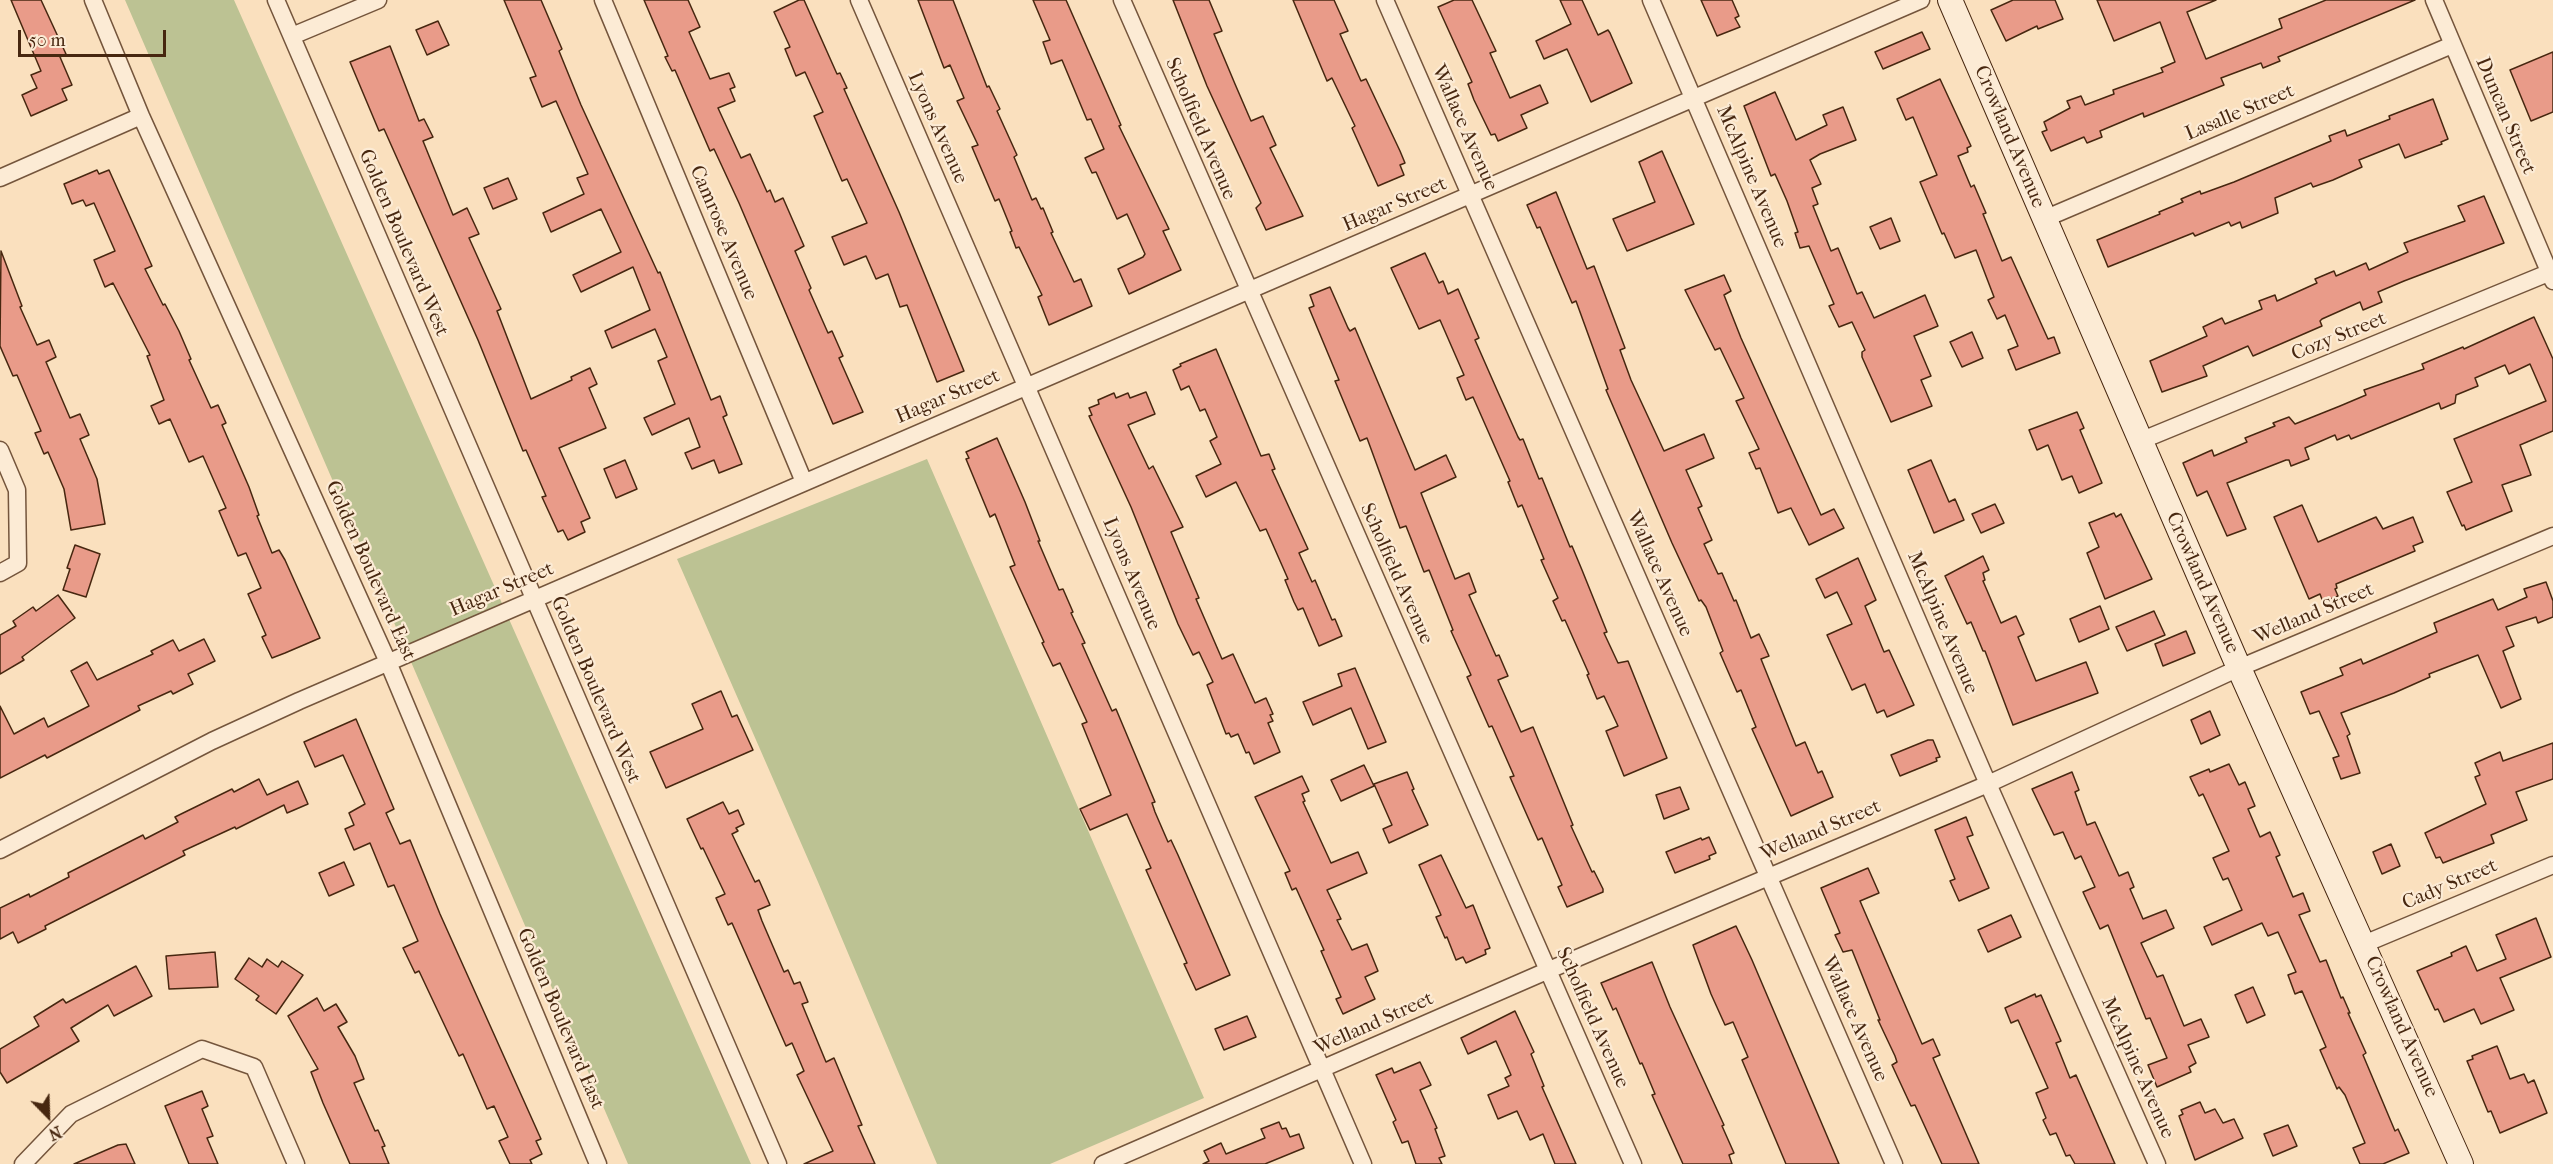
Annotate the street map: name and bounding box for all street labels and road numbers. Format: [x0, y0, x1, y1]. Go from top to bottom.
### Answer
street label: Scholfield Avenue [1159, 54, 1241, 204]
street label: Duncan Street [2470, 54, 2540, 178]
street label: Wallace Avenue [1426, 61, 1502, 195]
street label: Crowland Avenue [1968, 62, 2050, 212]
street label: Lyons Avenue [902, 68, 972, 188]
street label: Lasalle Street [2182, 79, 2298, 147]
street label: McAlpine Avenue [1710, 102, 1792, 252]
street label: Golden Boulevard West [353, 146, 453, 340]
street label: Camrose Avenue [684, 162, 762, 304]
street label: Hagar Street [1339, 172, 1451, 238]
street label: Cozy Street [2288, 307, 2390, 367]
street label: Hagar Street [892, 364, 1004, 430]
street label: Golden Boulevard East [320, 477, 420, 665]
street label: Scholfield Avenue [1354, 500, 1438, 648]
street label: Wallace Avenue [1621, 507, 1697, 641]
street label: Crowland Avenue [2160, 509, 2244, 657]
street label: Lyons Avenue [1097, 514, 1165, 634]
street label: McAlpine Avenue [1901, 548, 1983, 698]
street label: Hagar Street [446, 557, 558, 623]
street label: Welland Street [2250, 578, 2378, 650]
street label: Golden Boulevard West [545, 593, 645, 787]
street label: Welland Street [1757, 795, 1885, 867]
street label: Cady Street [2399, 854, 2501, 916]
street label: Golden Boulevard East [511, 925, 609, 1113]
street label: Scholfield Avenue [1550, 944, 1634, 1092]
street label: Wallace Avenue [1816, 952, 1892, 1086]
street label: Crowland Avenue [2359, 953, 2443, 1101]
street label: Welland Street [1311, 987, 1437, 1061]
street label: McAlpine Avenue [2095, 994, 2179, 1142]

